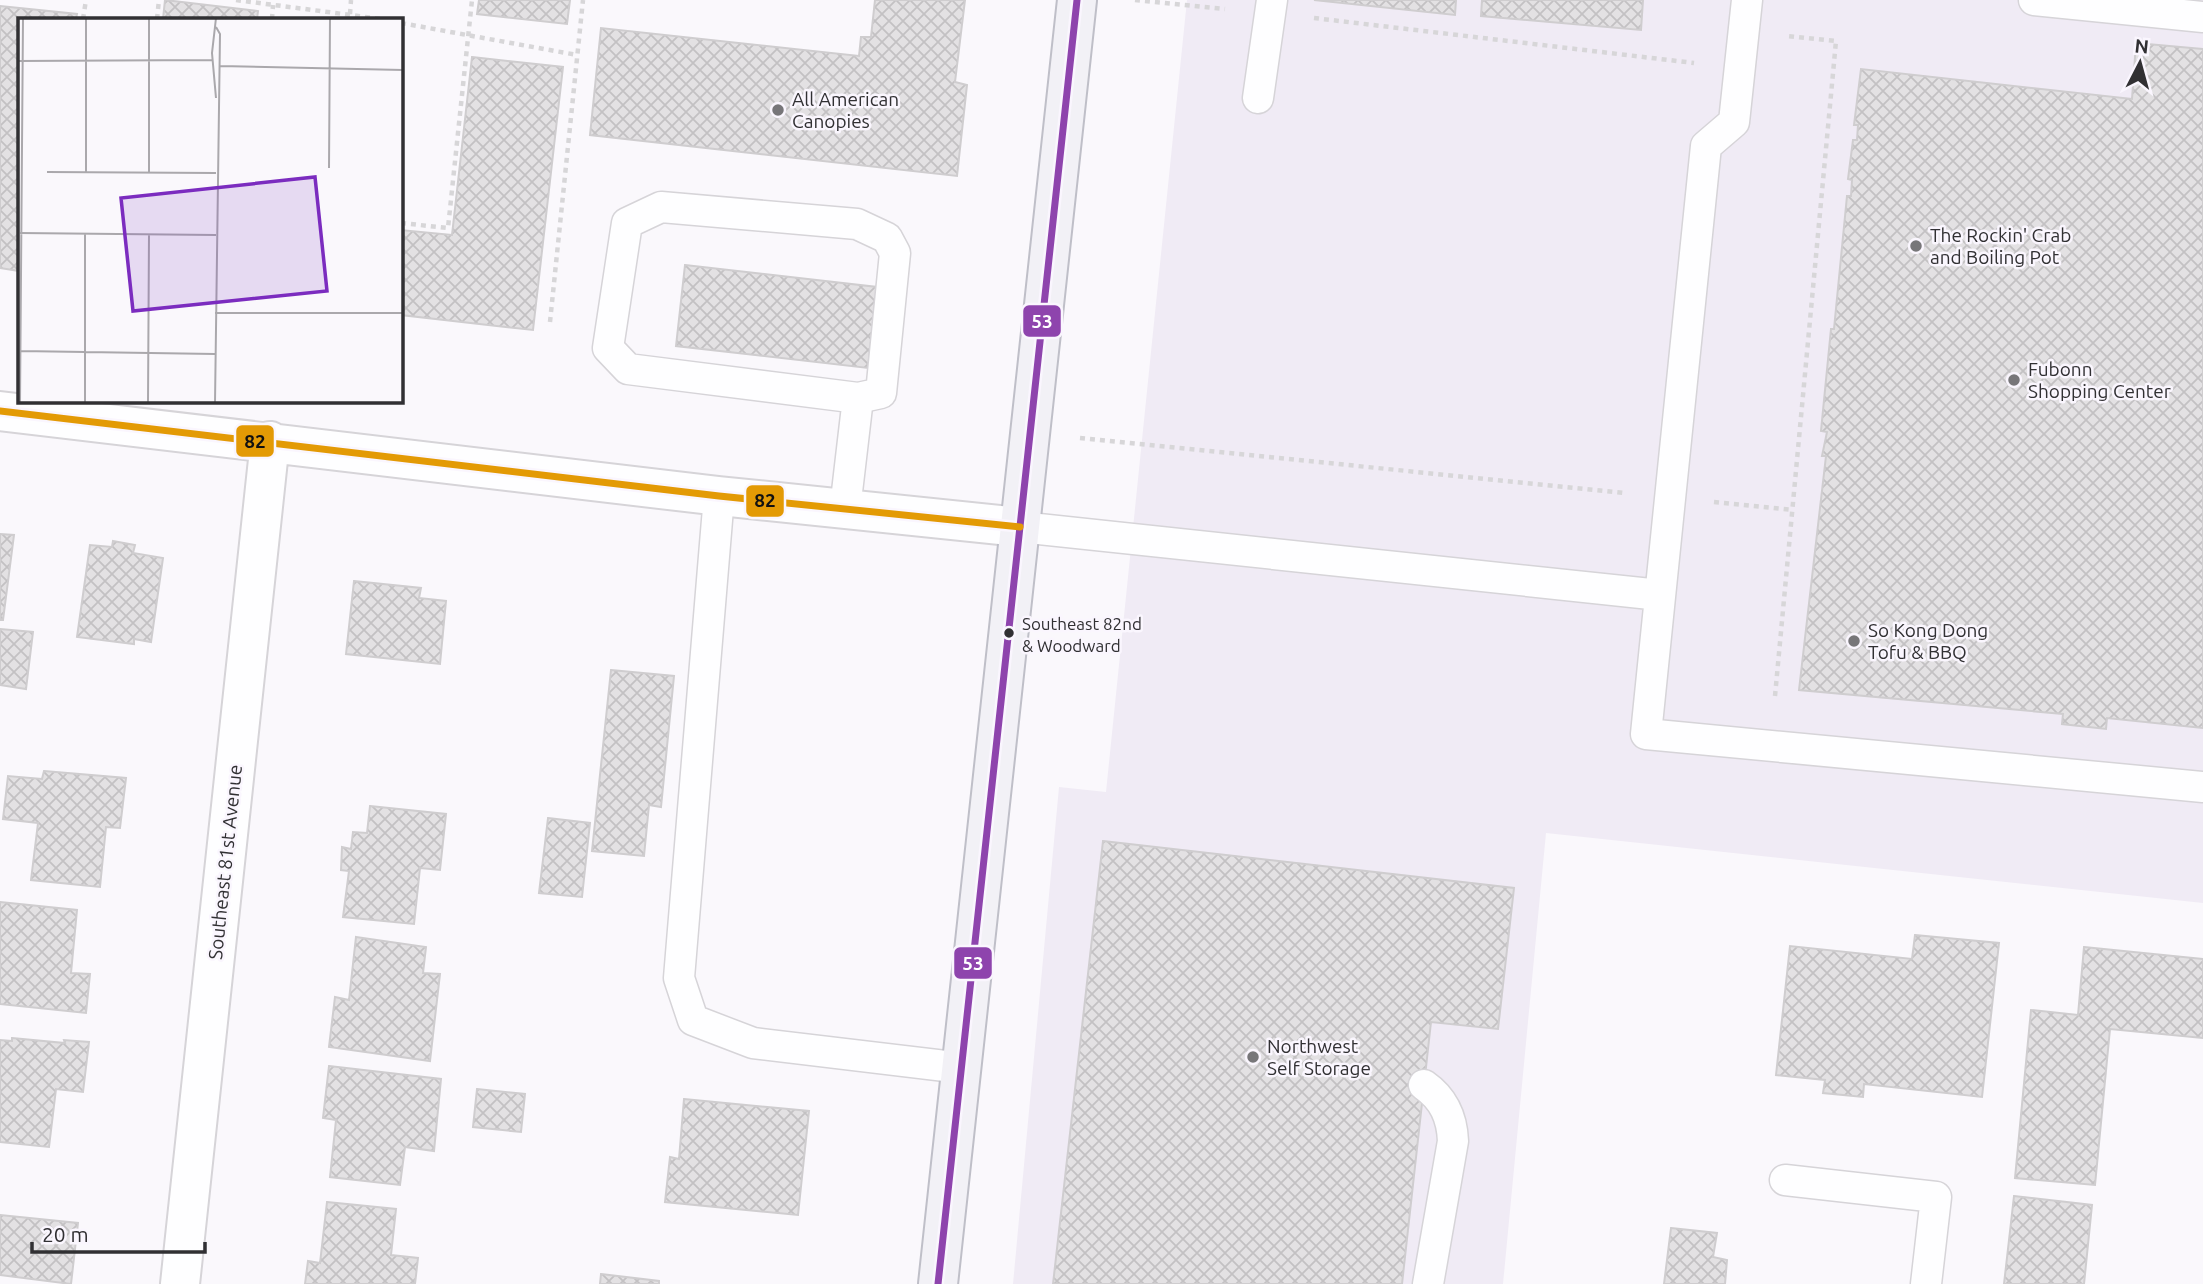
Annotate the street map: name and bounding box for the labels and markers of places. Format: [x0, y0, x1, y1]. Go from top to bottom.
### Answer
place label: All American Canopies [792, 88, 899, 132]
marker: All American Canopies [770, 102, 786, 118]
place label: The Rockin' Crab and Boiling Pot [1930, 224, 2071, 268]
marker: The Rockin' Crab and Boiling Pot [1908, 238, 1924, 254]
place label: Fubonn Shopping Center [2028, 358, 2171, 402]
marker: Fubonn Shopping Center [2006, 372, 2022, 388]
place label: Southeast 82nd & Woodward [1022, 614, 1142, 655]
place label: So Kong Dong Tofu & BBQ [1868, 619, 1988, 663]
marker: Southeast 82nd & Woodward [1002, 626, 1016, 640]
marker: So Kong Dong Tofu & BBQ [1846, 633, 1862, 649]
place label: Northwest Self Storage [1267, 1035, 1371, 1079]
marker: Northwest Self Storage [1245, 1049, 1261, 1065]

